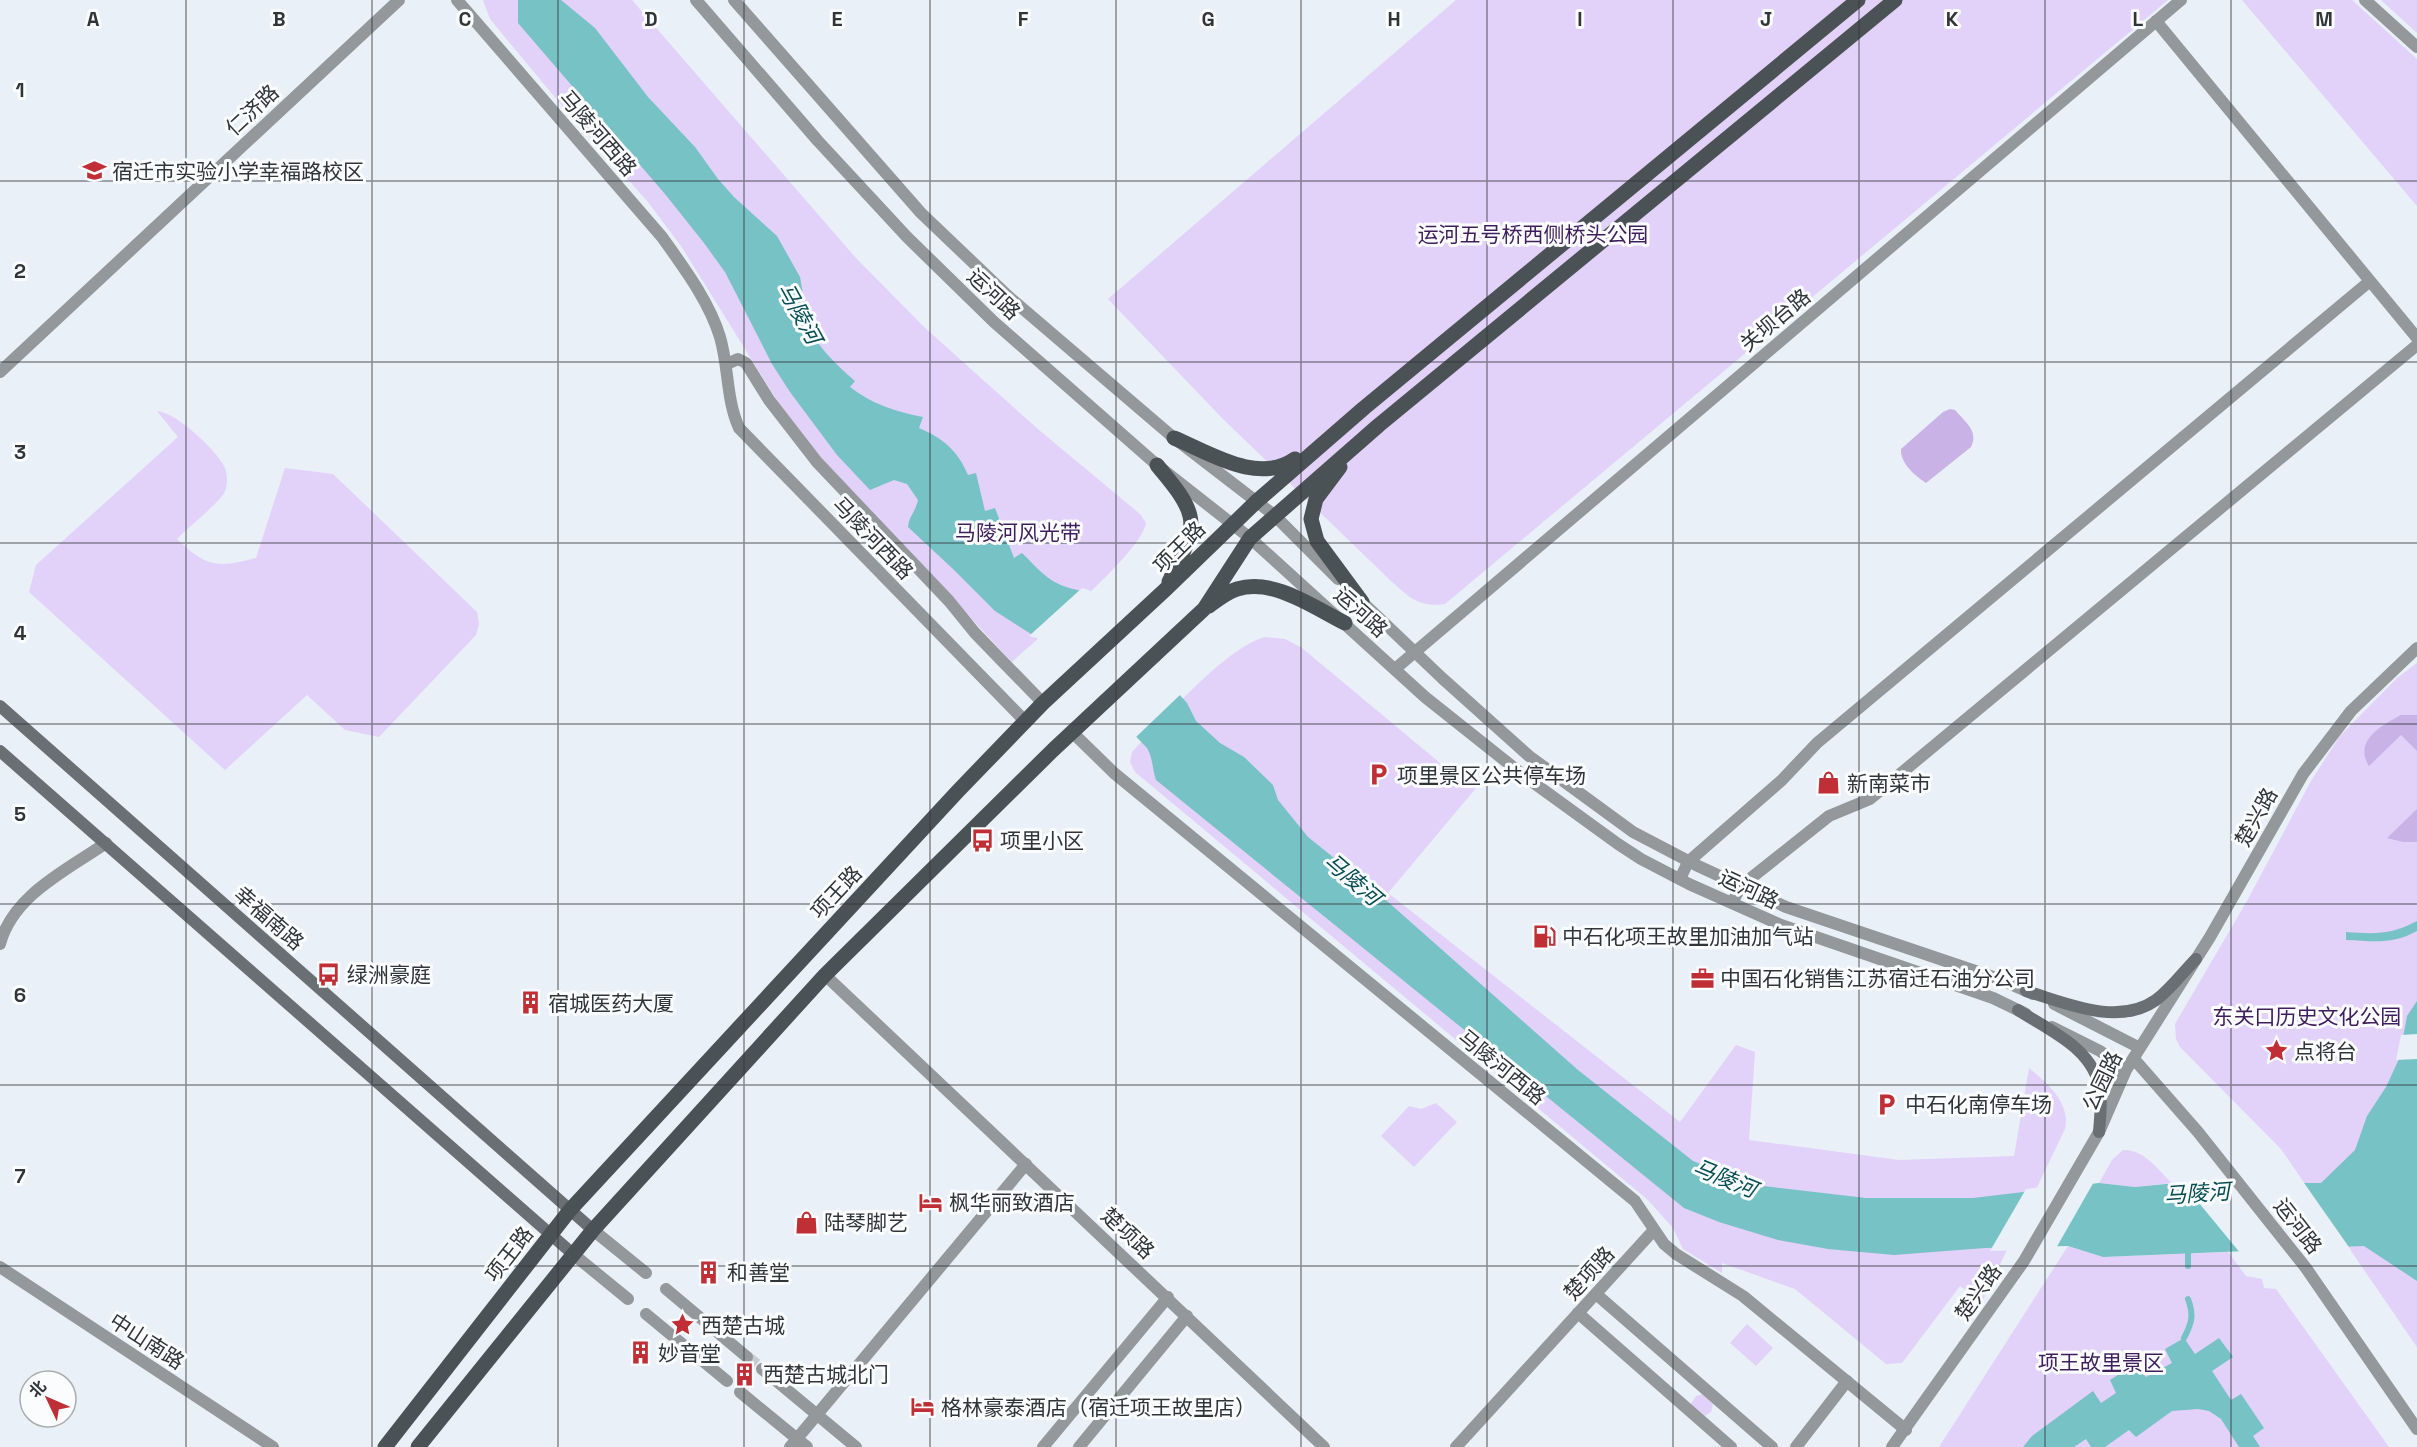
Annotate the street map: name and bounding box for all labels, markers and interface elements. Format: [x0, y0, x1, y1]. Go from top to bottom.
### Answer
text: A [87, 6, 100, 32]
text: B [272, 6, 286, 32]
text: C [459, 6, 472, 32]
text: D [644, 6, 658, 32]
text: E [831, 6, 843, 32]
text: F [1018, 6, 1029, 32]
text: G [1201, 6, 1215, 32]
text: H [1387, 6, 1401, 32]
text: I [1577, 6, 1583, 32]
text: J [1760, 6, 1772, 32]
text: K [1946, 6, 1959, 32]
text: L [2133, 6, 2144, 32]
text: M [2315, 6, 2333, 32]
text: 1 [15, 77, 25, 103]
street label: 仁济路 [220, 79, 284, 141]
street label: 马陵河西路 [553, 85, 643, 181]
school or university icon: 宿迁市实验小学幸福路校区 [81, 158, 107, 184]
place label: 宿迁市实验小学幸福路校区 [112, 158, 364, 185]
park label: 运河五号桥西侧桥头公园 [1418, 221, 1649, 248]
text: 2 [14, 258, 26, 284]
street label: 运河路 [962, 263, 1026, 325]
water label: 马陵河 [772, 277, 830, 352]
street label: 关坝台路 [1734, 283, 1816, 357]
text: 3 [14, 439, 26, 465]
street label: 马陵河西路 [827, 491, 919, 585]
street label: 项王路 [1147, 515, 1211, 579]
park label: 马陵河风光带 [955, 519, 1081, 546]
street label: 运河路 [1329, 581, 1393, 643]
text: 4 [14, 620, 27, 646]
parking icon: 项里景区公共停车场 [1366, 762, 1392, 788]
place label: 项里景区公共停车场 [1397, 762, 1586, 789]
shop icon: 新南菜市 [1816, 770, 1842, 796]
place label: 新南菜市 [1847, 770, 1931, 797]
street label: 楚兴路 [2229, 783, 2283, 851]
text: 5 [14, 801, 26, 827]
bus stop icon: 项里小区 [969, 827, 995, 853]
place label: 项里小区 [1000, 827, 1084, 854]
water label: 马陵河 [1319, 847, 1390, 914]
street label: 项王路 [805, 860, 867, 924]
street label: 运河路 [1715, 863, 1783, 915]
street label: 幸福南路 [228, 880, 310, 956]
fuel station icon: 中石化项王故里加油加气站 [1531, 923, 1557, 949]
place label: 中石化项王故里加油加气站 [1562, 923, 1814, 950]
bus stop icon: 绿洲豪庭 [316, 961, 342, 987]
place label: 绿洲豪庭 [347, 961, 431, 988]
office icon: 中国石化销售江苏宿迁石油分公司 [1689, 965, 1715, 991]
place label: 中国石化销售江苏宿迁石油分公司 [1720, 965, 2035, 992]
text: 6 [14, 982, 26, 1008]
building icon: 宿城医药大厦 [517, 990, 543, 1016]
place label: 宿城医药大厦 [548, 990, 674, 1017]
park label: 东关口历史文化公园 [2213, 1003, 2402, 1030]
street label: 马陵河西路 [1453, 1023, 1551, 1111]
place icon: 点将台 [2263, 1038, 2289, 1064]
place label: 点将台 [2294, 1038, 2357, 1065]
street label: 公园路 [2076, 1047, 2128, 1115]
parking icon: 中石化南停车场 [1874, 1091, 1900, 1117]
place label: 中石化南停车场 [1905, 1091, 2052, 1118]
water label: 马陵河 [1689, 1153, 1765, 1205]
text: 7 [14, 1163, 26, 1189]
water label: 马陵河 [2163, 1176, 2235, 1209]
hotel icon: 枫华丽致酒店 [918, 1189, 944, 1215]
place label: 枫华丽致酒店 [949, 1189, 1075, 1216]
street label: 运河路 [2268, 1193, 2328, 1259]
street label: 楚项路 [1096, 1202, 1160, 1264]
shop icon: 陆琴脚艺 [793, 1209, 819, 1235]
place label: 陆琴脚艺 [824, 1209, 908, 1236]
street label: 项王路 [479, 1221, 539, 1287]
street label: 楚项路 [1558, 1241, 1620, 1305]
street label: 楚兴路 [1949, 1258, 2007, 1326]
building icon: 和善堂 [696, 1259, 722, 1285]
place label: 和善堂 [727, 1259, 790, 1286]
street label: 中山南路 [104, 1307, 190, 1375]
place icon: 西楚古城 [670, 1312, 696, 1338]
place label: 西楚古城 [701, 1312, 785, 1339]
building icon: 妙音堂 [627, 1340, 653, 1366]
place label: 妙音堂 [658, 1340, 721, 1367]
park label: 项王故里景区 [2038, 1349, 2164, 1376]
building icon: 西楚古城北门 [732, 1361, 758, 1387]
place label: 西楚古城北门 [763, 1361, 889, 1388]
north arrow [18, 1369, 78, 1429]
text: 北 [24, 1376, 51, 1402]
hotel icon: 格林豪泰酒店（宿迁项王故里店） [910, 1394, 936, 1420]
place label: 格林豪泰酒店（宿迁项王故里店） [941, 1394, 1256, 1421]

